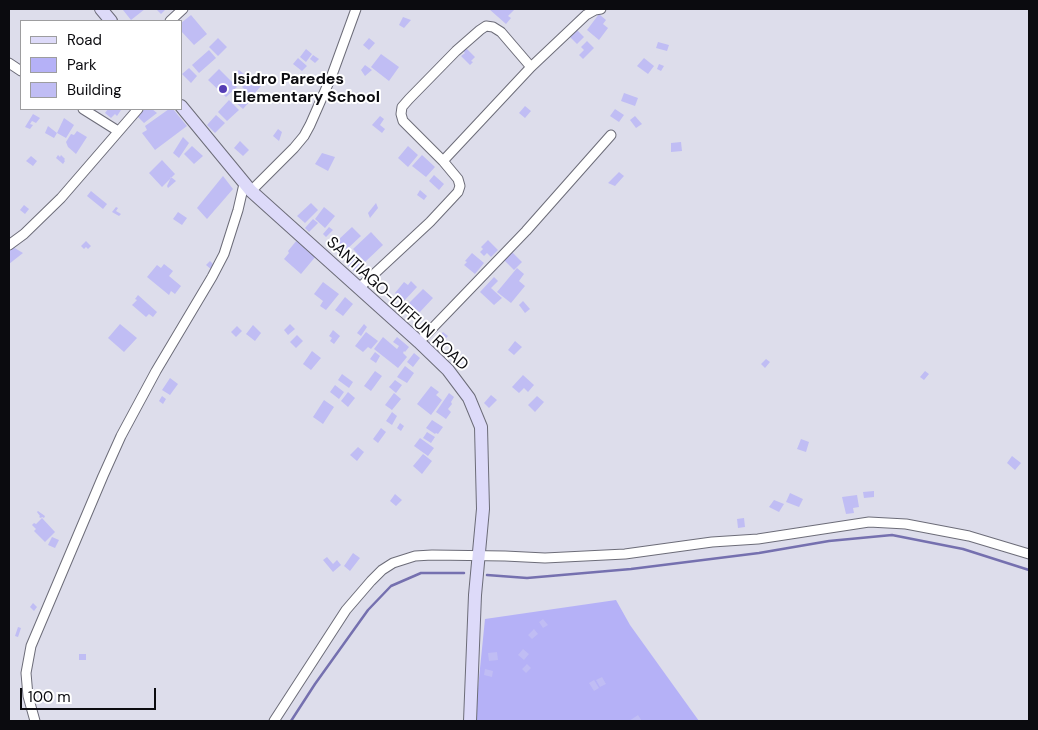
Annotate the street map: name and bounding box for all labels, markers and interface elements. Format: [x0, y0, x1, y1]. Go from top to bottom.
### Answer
legend [20, 20, 182, 110]
text: Road [67, 30, 102, 50]
text: Park [67, 55, 97, 75]
place label: Isidro Paredes Elementary School [233, 70, 380, 108]
text: Building [67, 80, 122, 100]
marker: Isidro Paredes Elementary School [217, 83, 229, 95]
street label: SANTIAGO-DIFFUN ROAD [322, 233, 472, 375]
scale bar [22, 678, 159, 710]
text: 100 m [28, 687, 71, 707]

